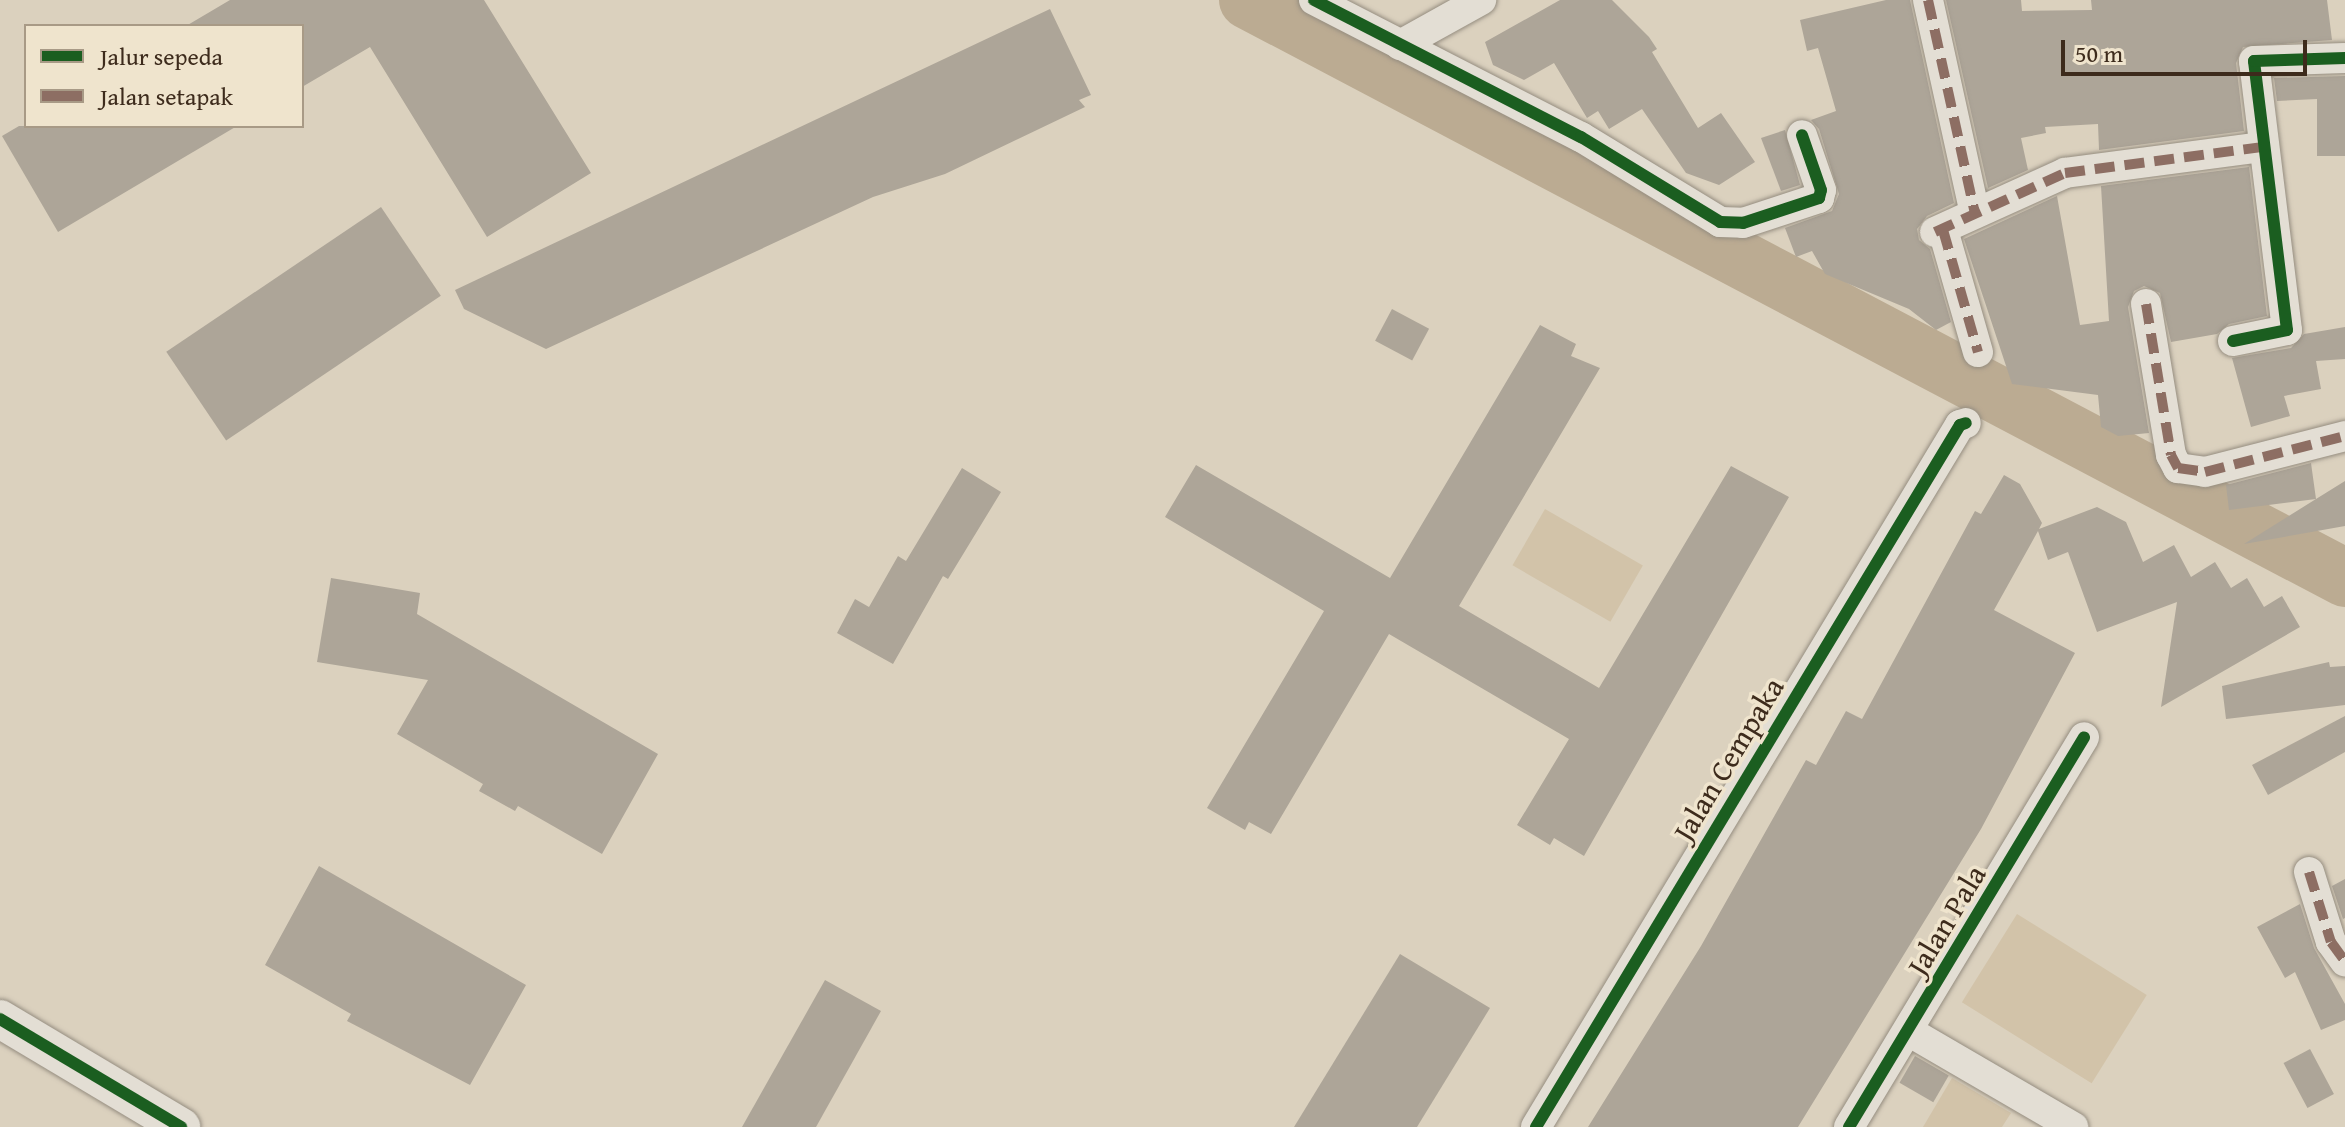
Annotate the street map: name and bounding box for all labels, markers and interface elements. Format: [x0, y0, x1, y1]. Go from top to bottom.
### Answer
legend [24, 24, 304, 128]
scale bar [2065, 24, 2311, 74]
text: 50 m [2075, 36, 2123, 71]
text: Jalur sepeda [100, 39, 223, 74]
text: Jalan setapak [100, 79, 233, 114]
street label: Jalan Cempaka [1665, 671, 1791, 847]
street label: Jalan Pala [1899, 858, 1993, 982]

